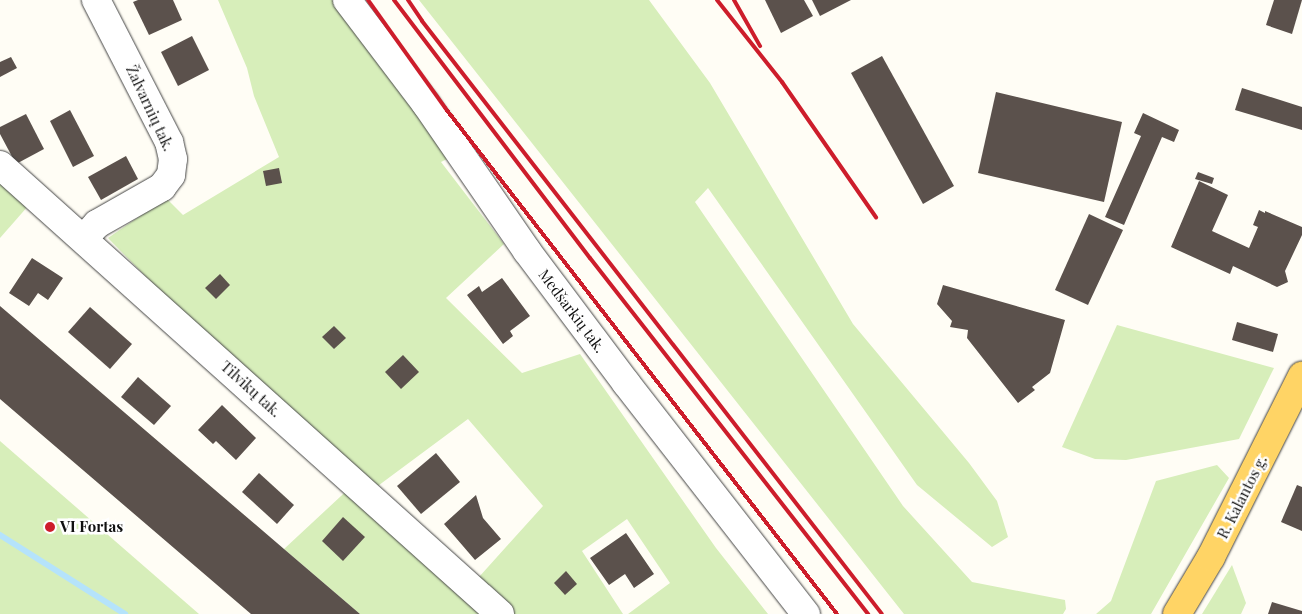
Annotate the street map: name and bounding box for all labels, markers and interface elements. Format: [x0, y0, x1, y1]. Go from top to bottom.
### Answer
street label: Žalvarnių tak. [122, 62, 178, 154]
street label: Medšarkių tak. [535, 266, 609, 356]
street label: Tilvikų tak. [217, 357, 285, 421]
street label: R. Kalantos g. [1213, 452, 1271, 542]
place label: VI Fortas [60, 518, 123, 536]
marker: VI Fortas [44, 521, 56, 533]

